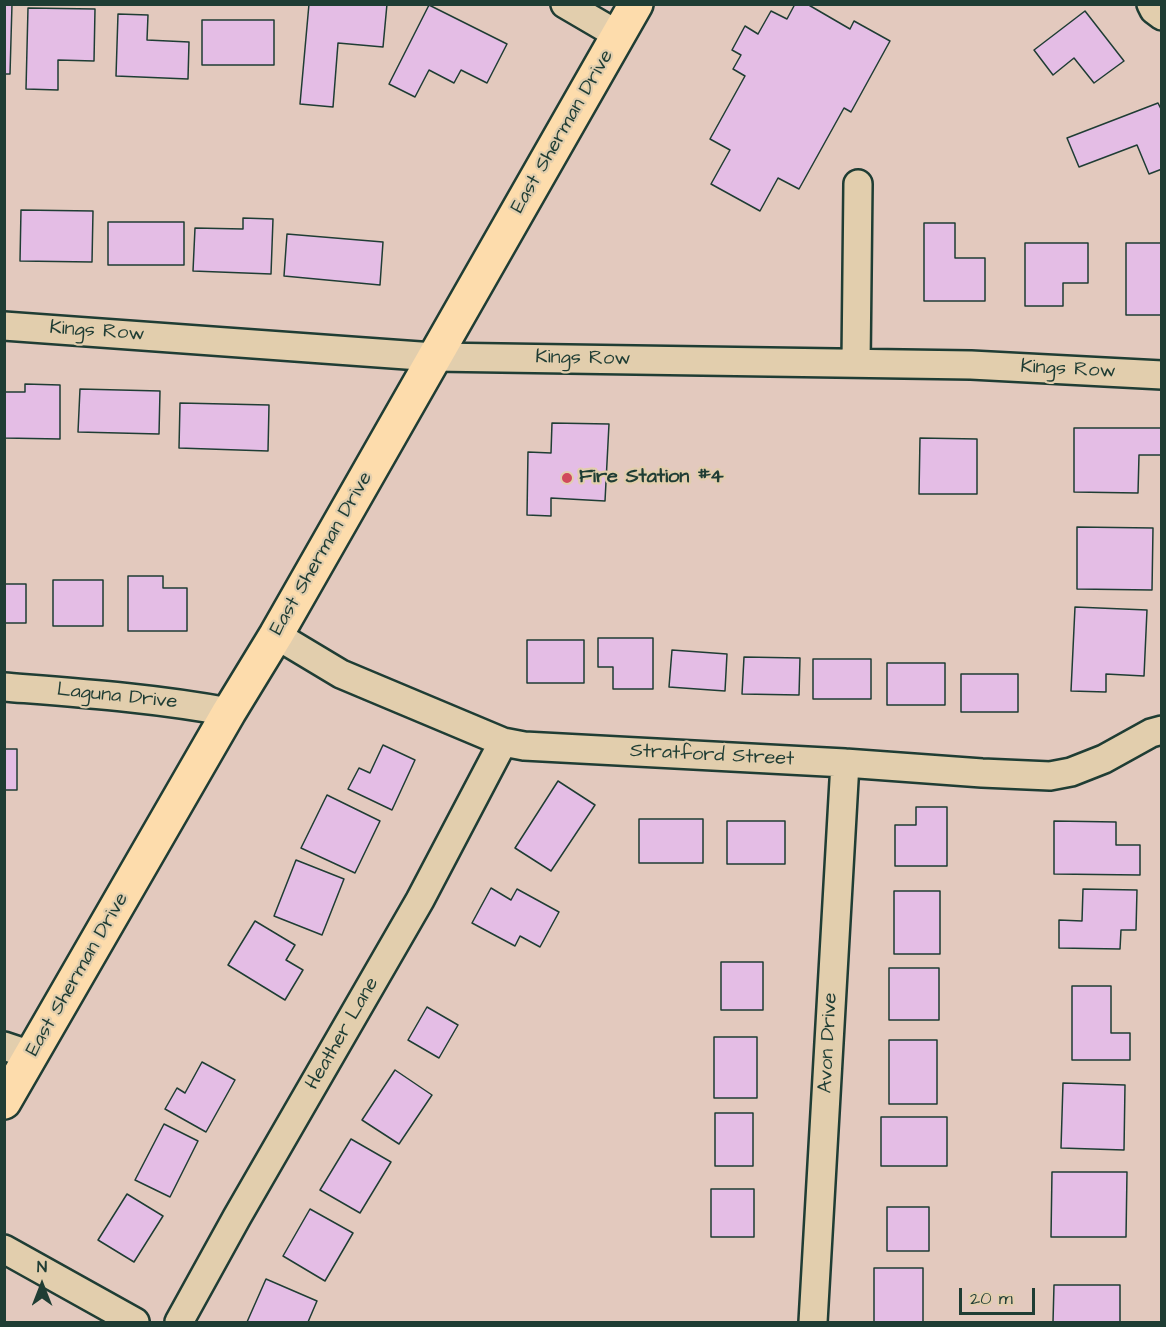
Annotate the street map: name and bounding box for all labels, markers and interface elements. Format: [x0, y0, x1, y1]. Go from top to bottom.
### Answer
street label: East Sherman Drive [506, 46, 620, 218]
street label: Kings Row [49, 317, 145, 347]
street label: Kings Row [535, 346, 631, 372]
street label: Kings Row [1020, 356, 1116, 384]
place label: Fire Station #4 [579, 466, 724, 490]
street label: East Sherman Drive [265, 468, 379, 640]
marker: Fire Station #4 [560, 471, 574, 485]
street label: Laguna Drive [56, 679, 178, 715]
street label: Stratford Street [629, 740, 795, 772]
street label: East Sherman Drive [21, 889, 135, 1061]
street label: Heather Lane [301, 974, 385, 1094]
street label: Avon Drive [814, 992, 844, 1094]
north arrow [12, 1255, 72, 1315]
text: N [37, 1256, 47, 1278]
scale bar [962, 1276, 1038, 1314]
text: 20 m [970, 1286, 1013, 1311]

